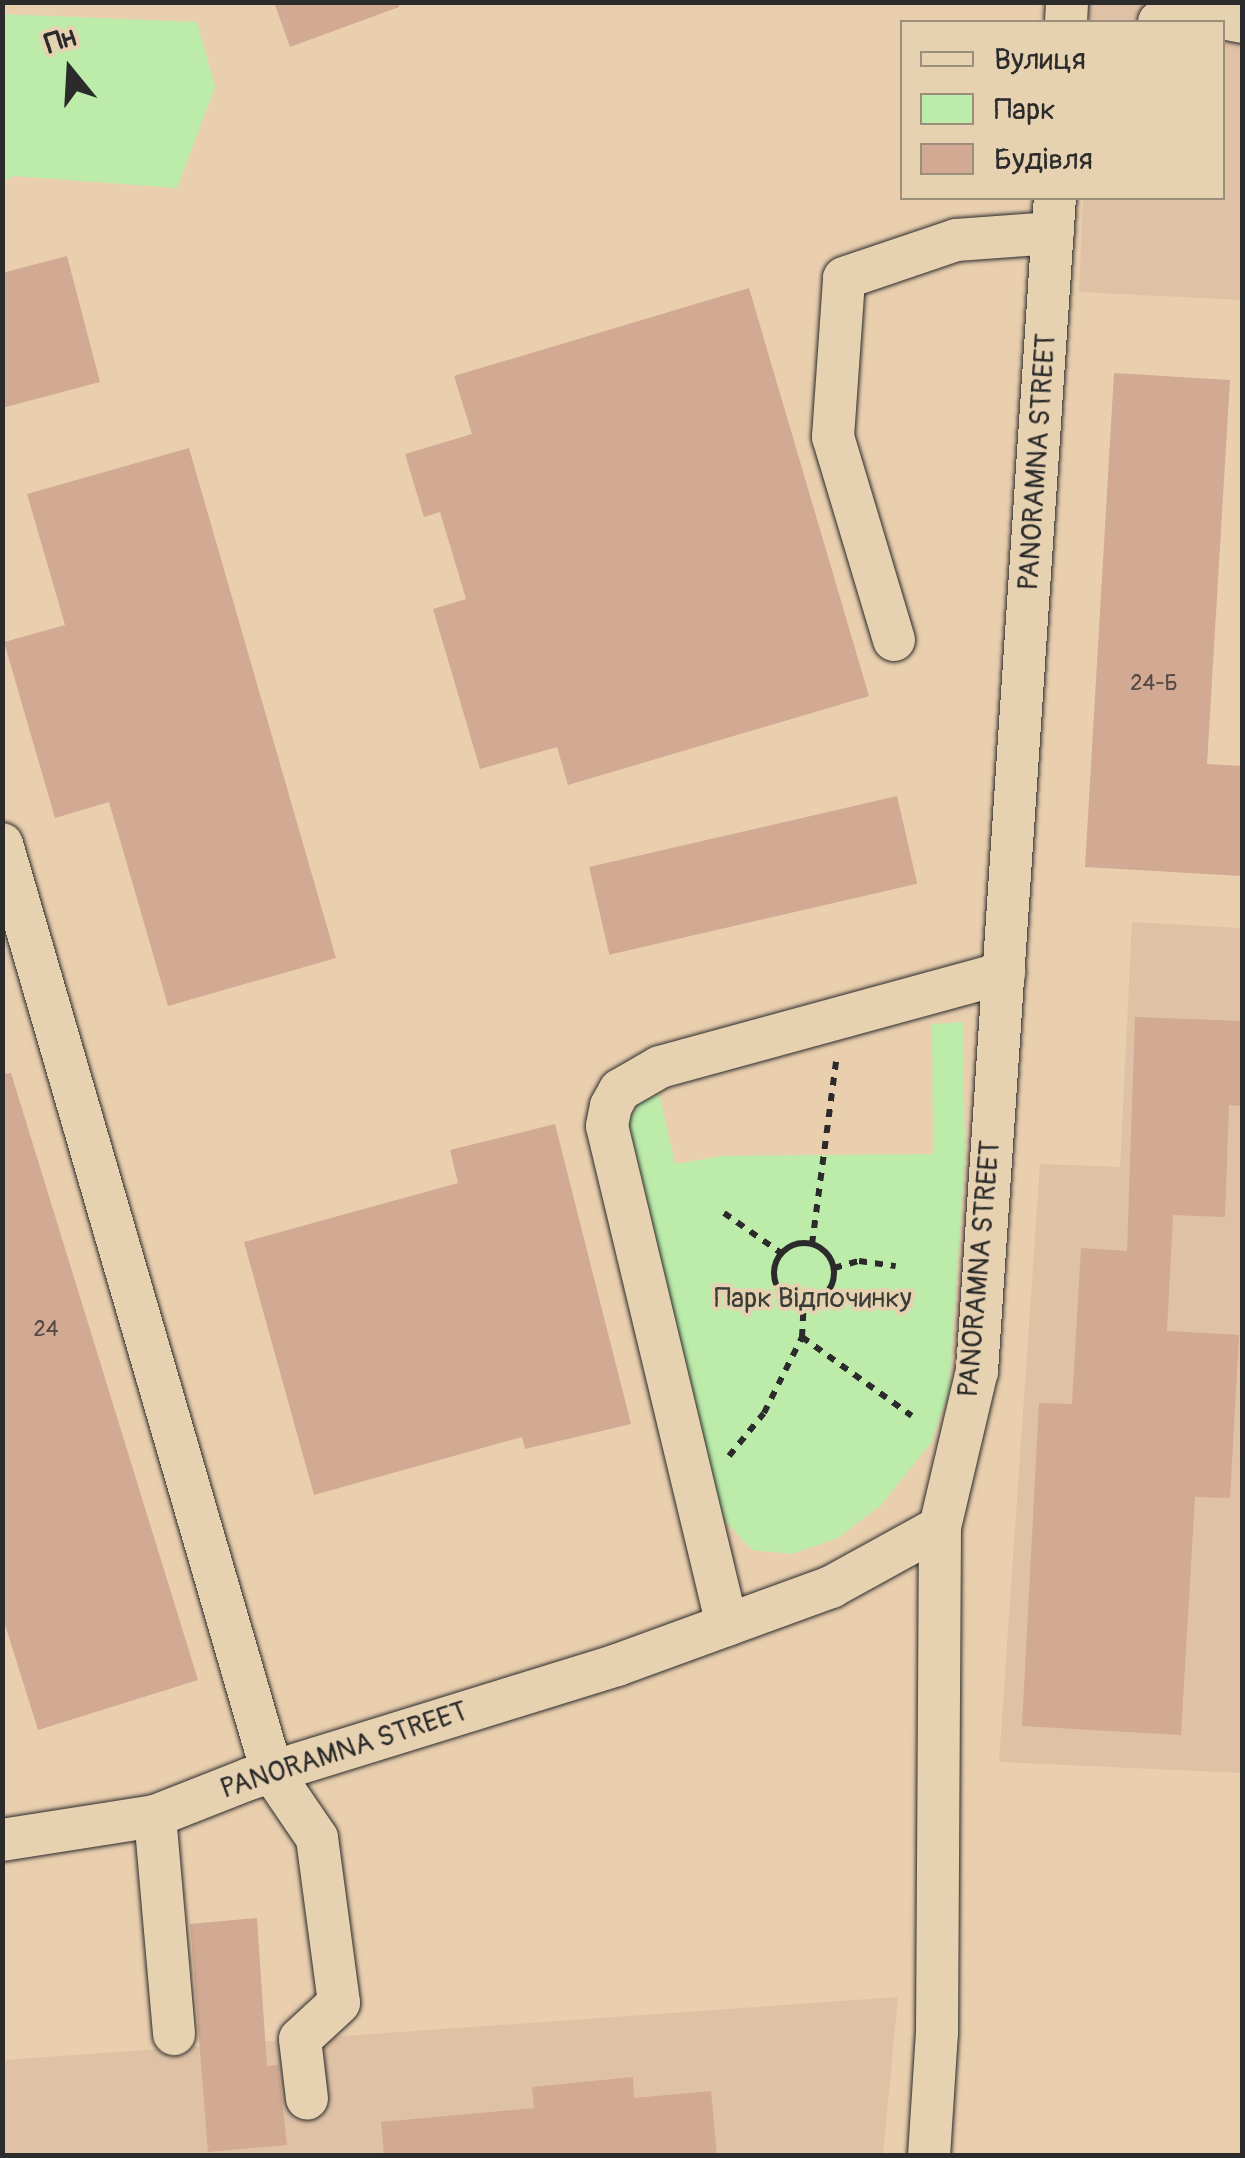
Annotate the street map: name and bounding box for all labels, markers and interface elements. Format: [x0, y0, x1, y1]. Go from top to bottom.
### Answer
north arrow [20, 20, 120, 120]
text: Пн [41, 20, 81, 62]
legend [900, 20, 1225, 200]
text: Вулиця [994, 41, 1086, 78]
text: Парк [994, 91, 1056, 128]
text: Будівля [994, 141, 1093, 178]
street label: PANORAMNA STREET [1012, 332, 1064, 592]
house number: 24-Б [1130, 671, 1178, 697]
street label: PANORAMNA STREET [952, 1139, 1008, 1399]
park label: Парк Відпочинку [714, 1282, 912, 1316]
house number: 24 [33, 1317, 59, 1343]
street label: PANORAMNA STREET [216, 1695, 472, 1807]

